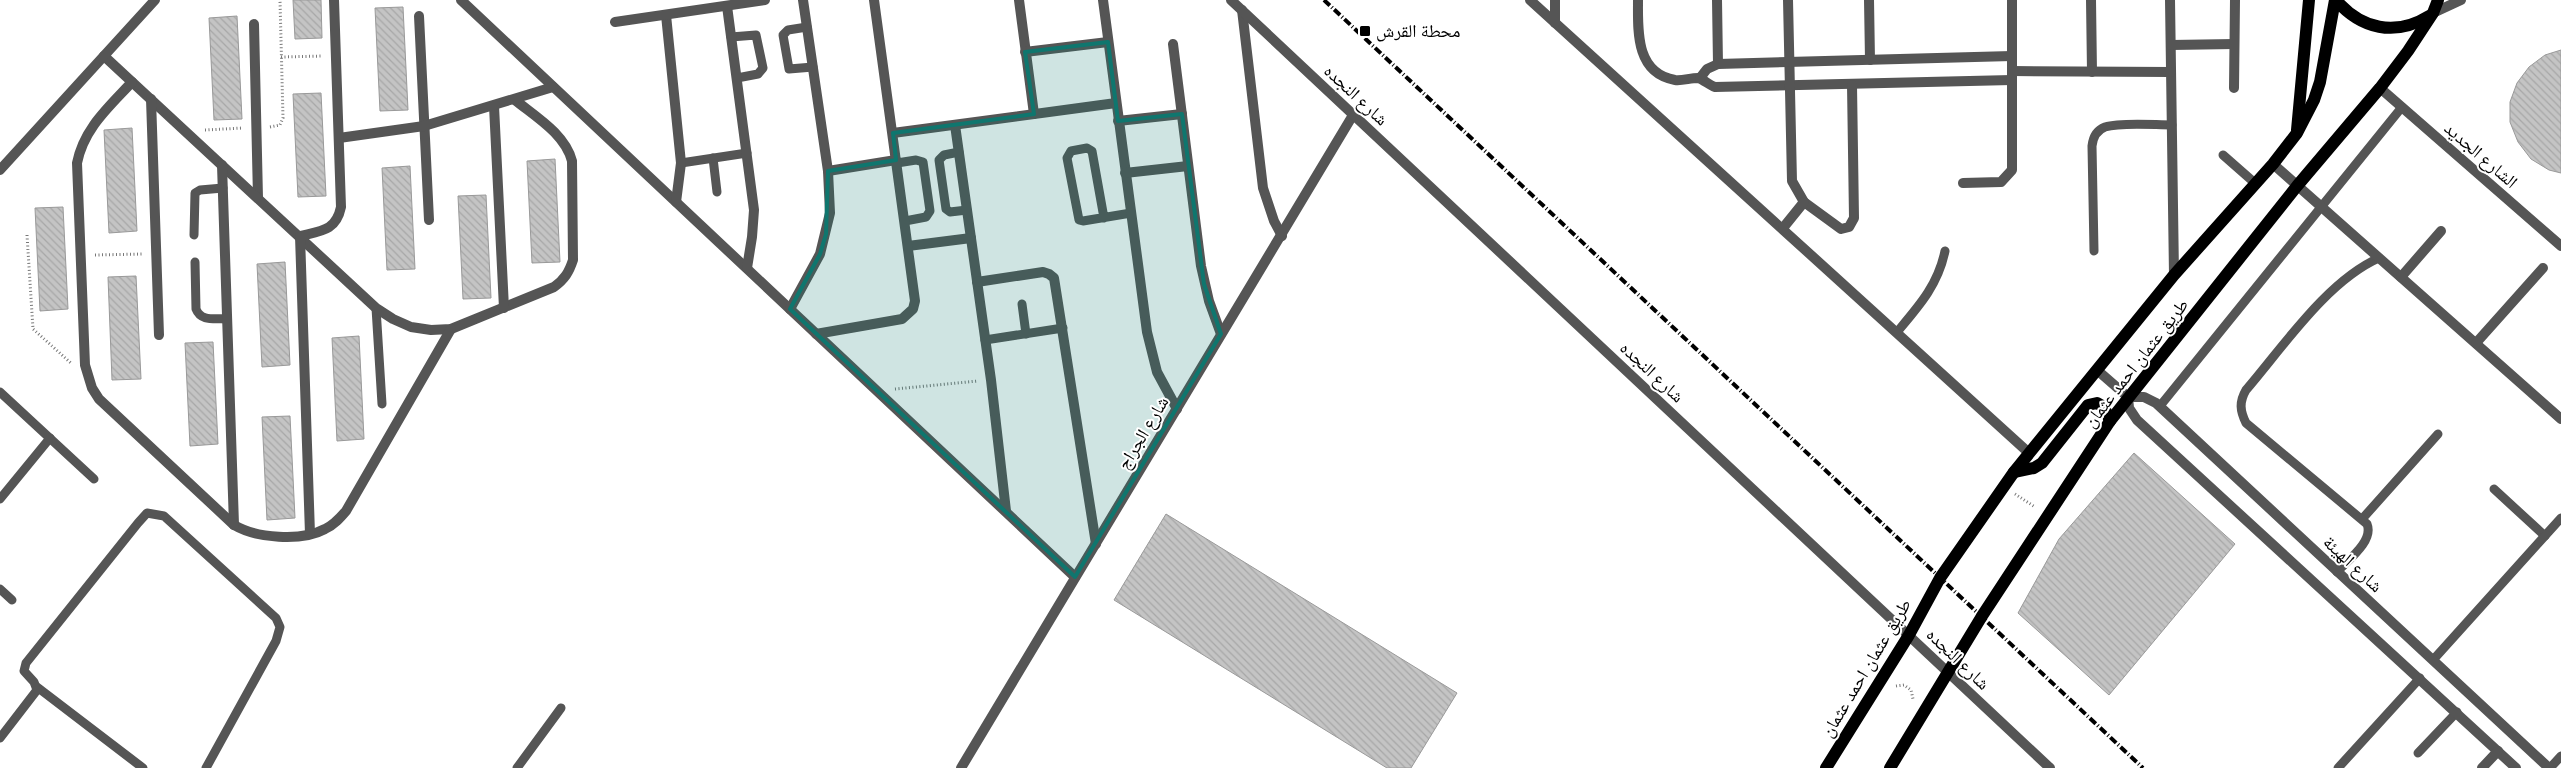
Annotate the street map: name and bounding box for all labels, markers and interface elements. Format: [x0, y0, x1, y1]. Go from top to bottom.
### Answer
place label: محطة القرش [1376, 20, 1460, 42]
marker: محطة القرش [1358, 24, 1372, 38]
street label: شارع النجده [1319, 60, 1393, 130]
street label: الشارع الجديد [2440, 117, 2522, 193]
street label: طريق عثمان احمد عثمان [2079, 294, 2193, 432]
street label: شارع النجده [1615, 337, 1689, 407]
street label: شارع الجراج [1113, 392, 1174, 474]
street label: شارع الهيئة [2319, 531, 2387, 597]
street label: طريق عثمان احمد عثمان [1816, 595, 1916, 741]
street label: شارع النجده [1922, 623, 1994, 695]

